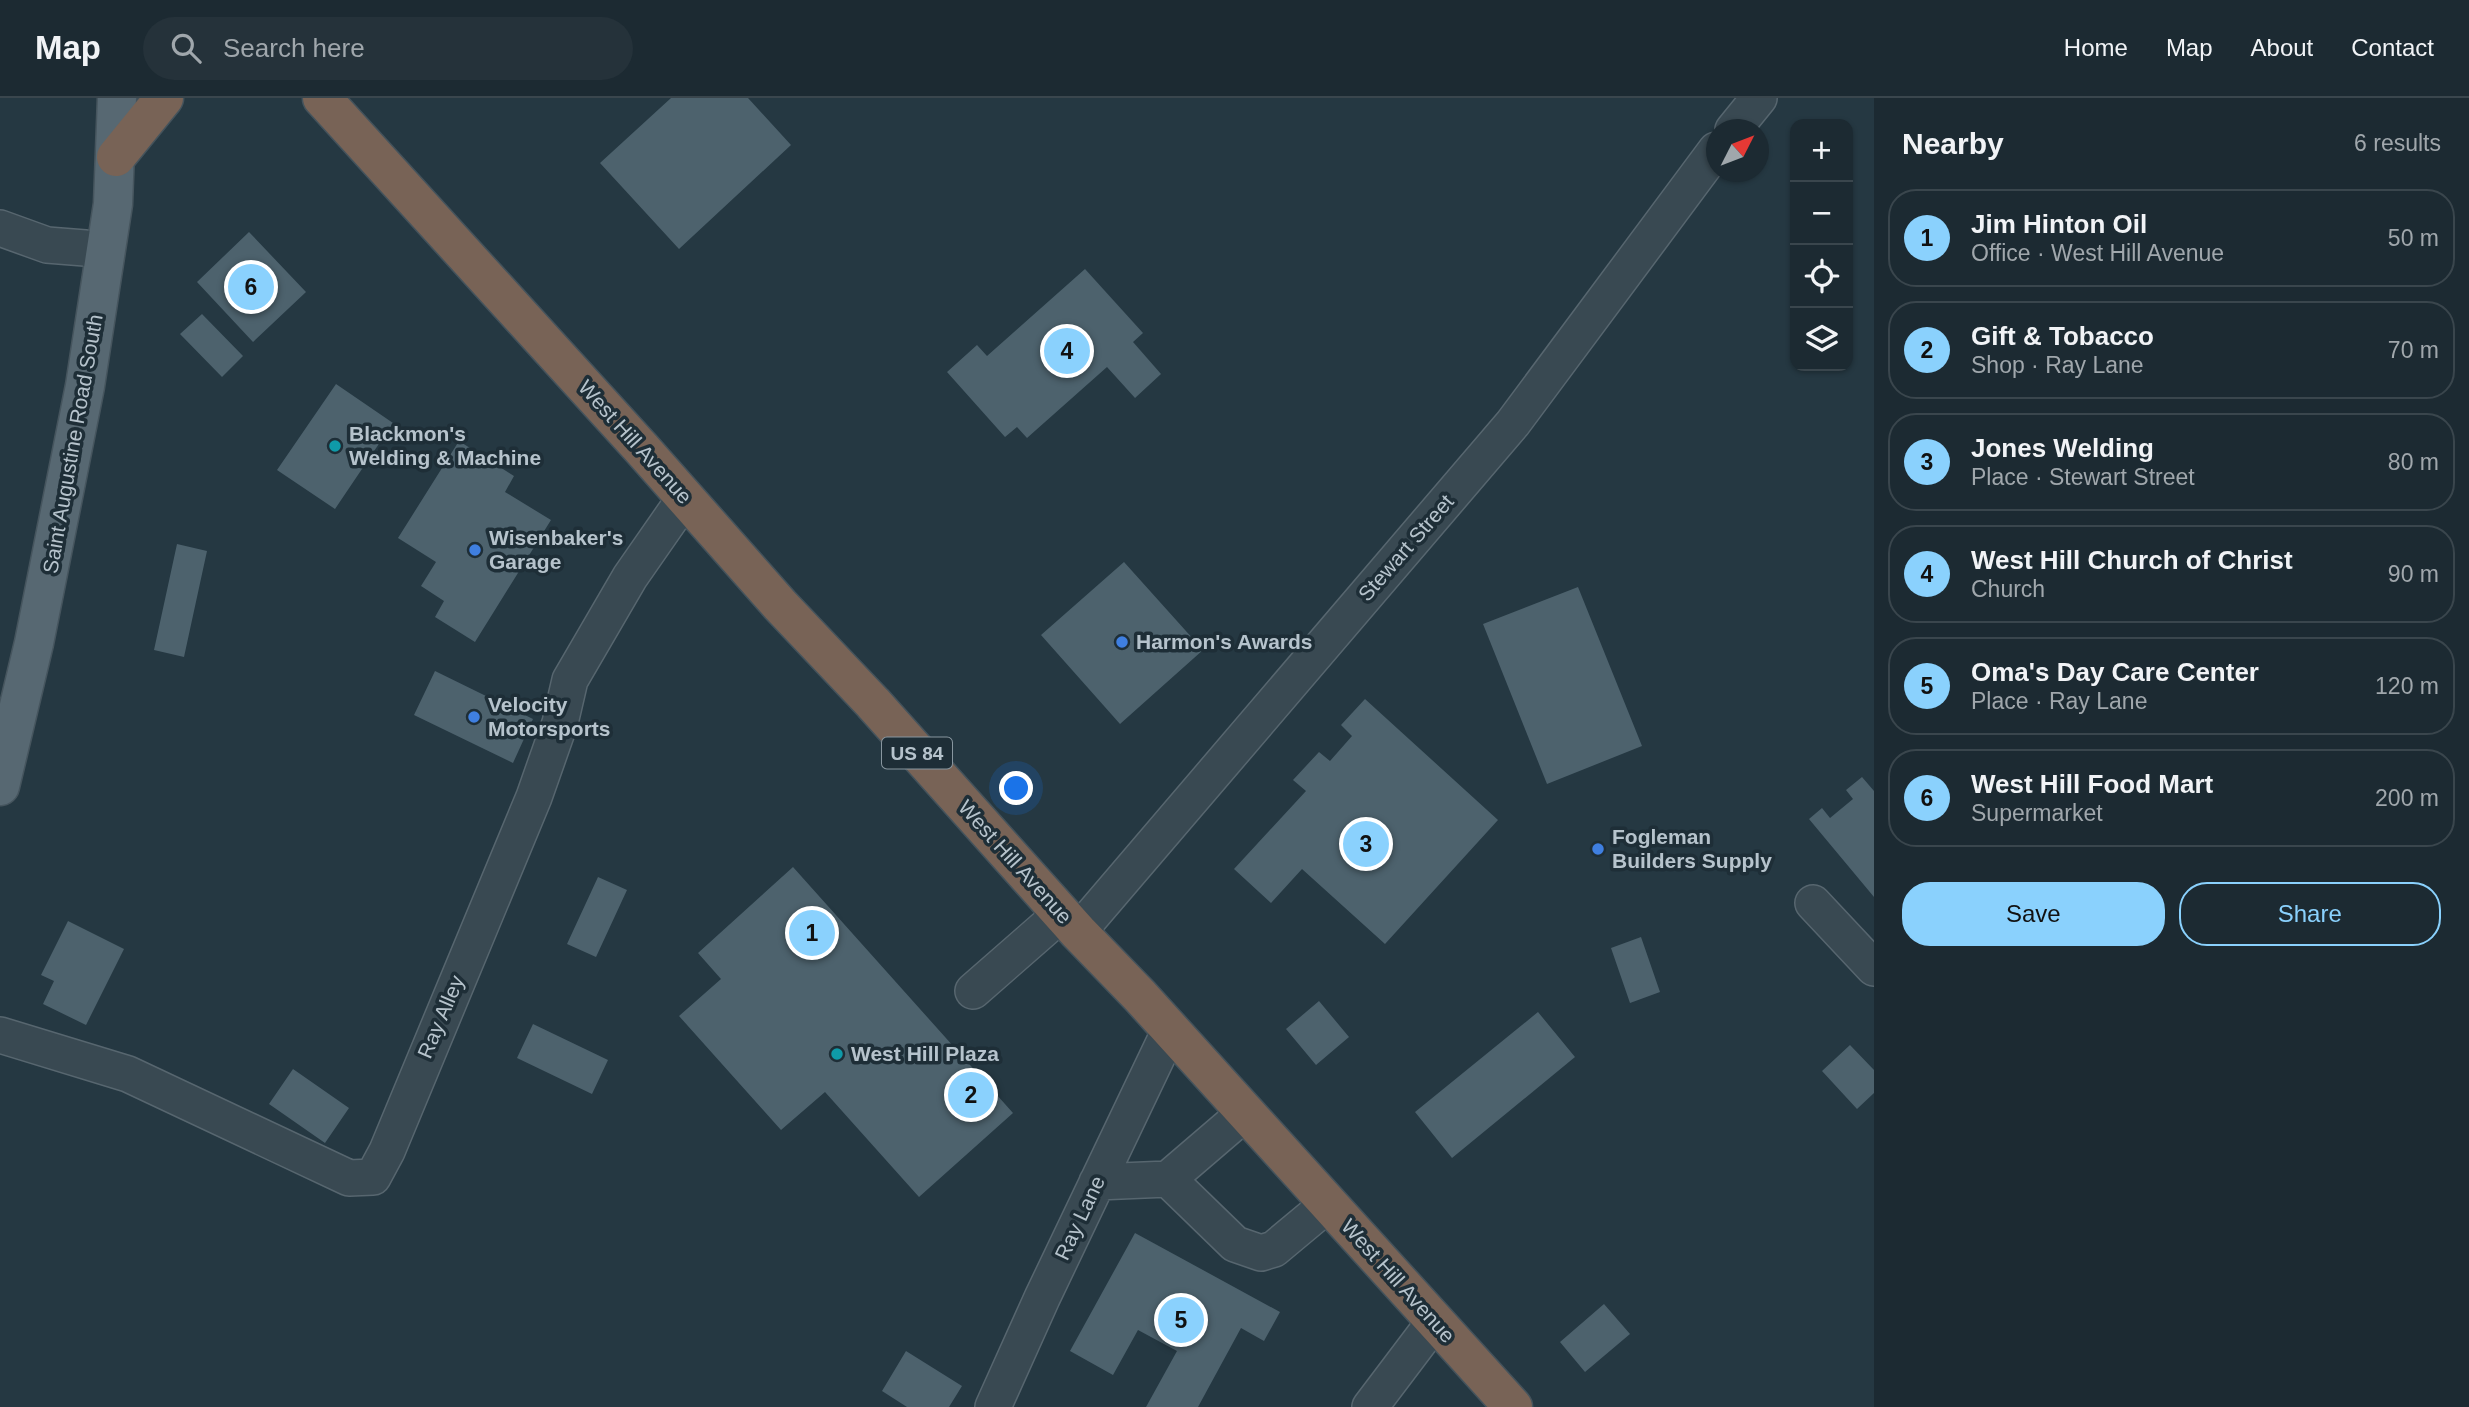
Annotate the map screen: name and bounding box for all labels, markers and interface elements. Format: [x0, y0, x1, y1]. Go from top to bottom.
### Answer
search box [143, 17, 633, 80]
text: Map [35, 29, 101, 66]
icon: search [167, 29, 205, 67]
text: Search here [223, 33, 365, 63]
text: Home [2064, 34, 2128, 61]
text: Map [2166, 34, 2213, 61]
text: About [2251, 34, 2313, 61]
text: Contact [2351, 34, 2434, 61]
north arrow [1706, 119, 1769, 182]
map controls [1790, 119, 1853, 371]
button: + [1790, 119, 1853, 182]
text: Nearby [1902, 127, 2004, 160]
text: 6 results [2354, 130, 2441, 156]
button: − [1790, 182, 1853, 245]
text: Jim Hinton Oil [1971, 209, 2147, 239]
text: 1 [1921, 225, 1933, 251]
text: 50 m [2388, 225, 2439, 251]
text: Office · West Hill Avenue [1971, 240, 2224, 266]
button: locate [1790, 245, 1853, 308]
pin: 6 [228, 261, 274, 313]
button: layers [1790, 308, 1853, 371]
street label: Saint Augustine Road South [38, 313, 107, 575]
text: Gift & Tobacco [1971, 321, 2154, 351]
pin: 4 [1044, 325, 1090, 377]
text: 2 [1921, 337, 1933, 363]
text: 70 m [2388, 337, 2439, 363]
text: Shop · Ray Lane [1971, 352, 2144, 378]
street label: West Hill Avenue [574, 375, 697, 508]
place label: Blackmon's Welding & Machine [349, 422, 541, 469]
text: Jones Welding [1971, 433, 2154, 463]
marker: Blackmon's Welding & Machine [327, 438, 343, 454]
text: 3 [1921, 449, 1933, 475]
text: 80 m [2388, 449, 2439, 475]
text: Place · Stewart Street [1971, 464, 2195, 490]
street label: Stewart Street [1353, 490, 1458, 605]
place label: Wisenbaker's Garage [489, 526, 623, 573]
marker: Wisenbaker's Garage [467, 542, 483, 558]
text: West Hill Church of Christ [1971, 545, 2293, 575]
text: 4 [1921, 561, 1933, 587]
text: 90 m [2388, 561, 2439, 587]
text: Church [1971, 576, 2045, 602]
place label: Harmon's Awards [1136, 630, 1313, 653]
marker: Harmon's Awards [1114, 634, 1130, 650]
text: Oma's Day Care Center [1971, 657, 2259, 687]
text: 5 [1921, 673, 1933, 699]
text: 120 m [2375, 673, 2439, 699]
text: Place · Ray Lane [1971, 688, 2147, 714]
place label: Velocity Motorsports [488, 693, 611, 740]
marker: Velocity Motorsports [466, 709, 482, 725]
road number: US 84 [882, 738, 952, 768]
text: West Hill Food Mart [1971, 769, 2213, 799]
your location [999, 771, 1033, 805]
text: 6 [1921, 785, 1933, 811]
text: 200 m [2375, 785, 2439, 811]
street label: West Hill Avenue [954, 795, 1077, 928]
text: Supermarket [1971, 800, 2103, 826]
pin: 3 [1343, 818, 1389, 870]
place label: Fogleman Builders Supply [1612, 825, 1772, 872]
marker: Fogleman Builders Supply [1590, 841, 1606, 857]
button: Save [1902, 882, 2165, 946]
button: Share [2179, 882, 2441, 946]
pin: 1 [789, 907, 835, 959]
street label: Ray Alley [413, 972, 468, 1062]
place label: West Hill Plaza [851, 1042, 999, 1065]
marker: West Hill Plaza [829, 1046, 845, 1062]
pin: 2 [948, 1069, 994, 1121]
street label: Ray Lane [1050, 1172, 1109, 1263]
street label: West Hill Avenue [1337, 1214, 1460, 1347]
pin: 5 [1158, 1294, 1204, 1346]

